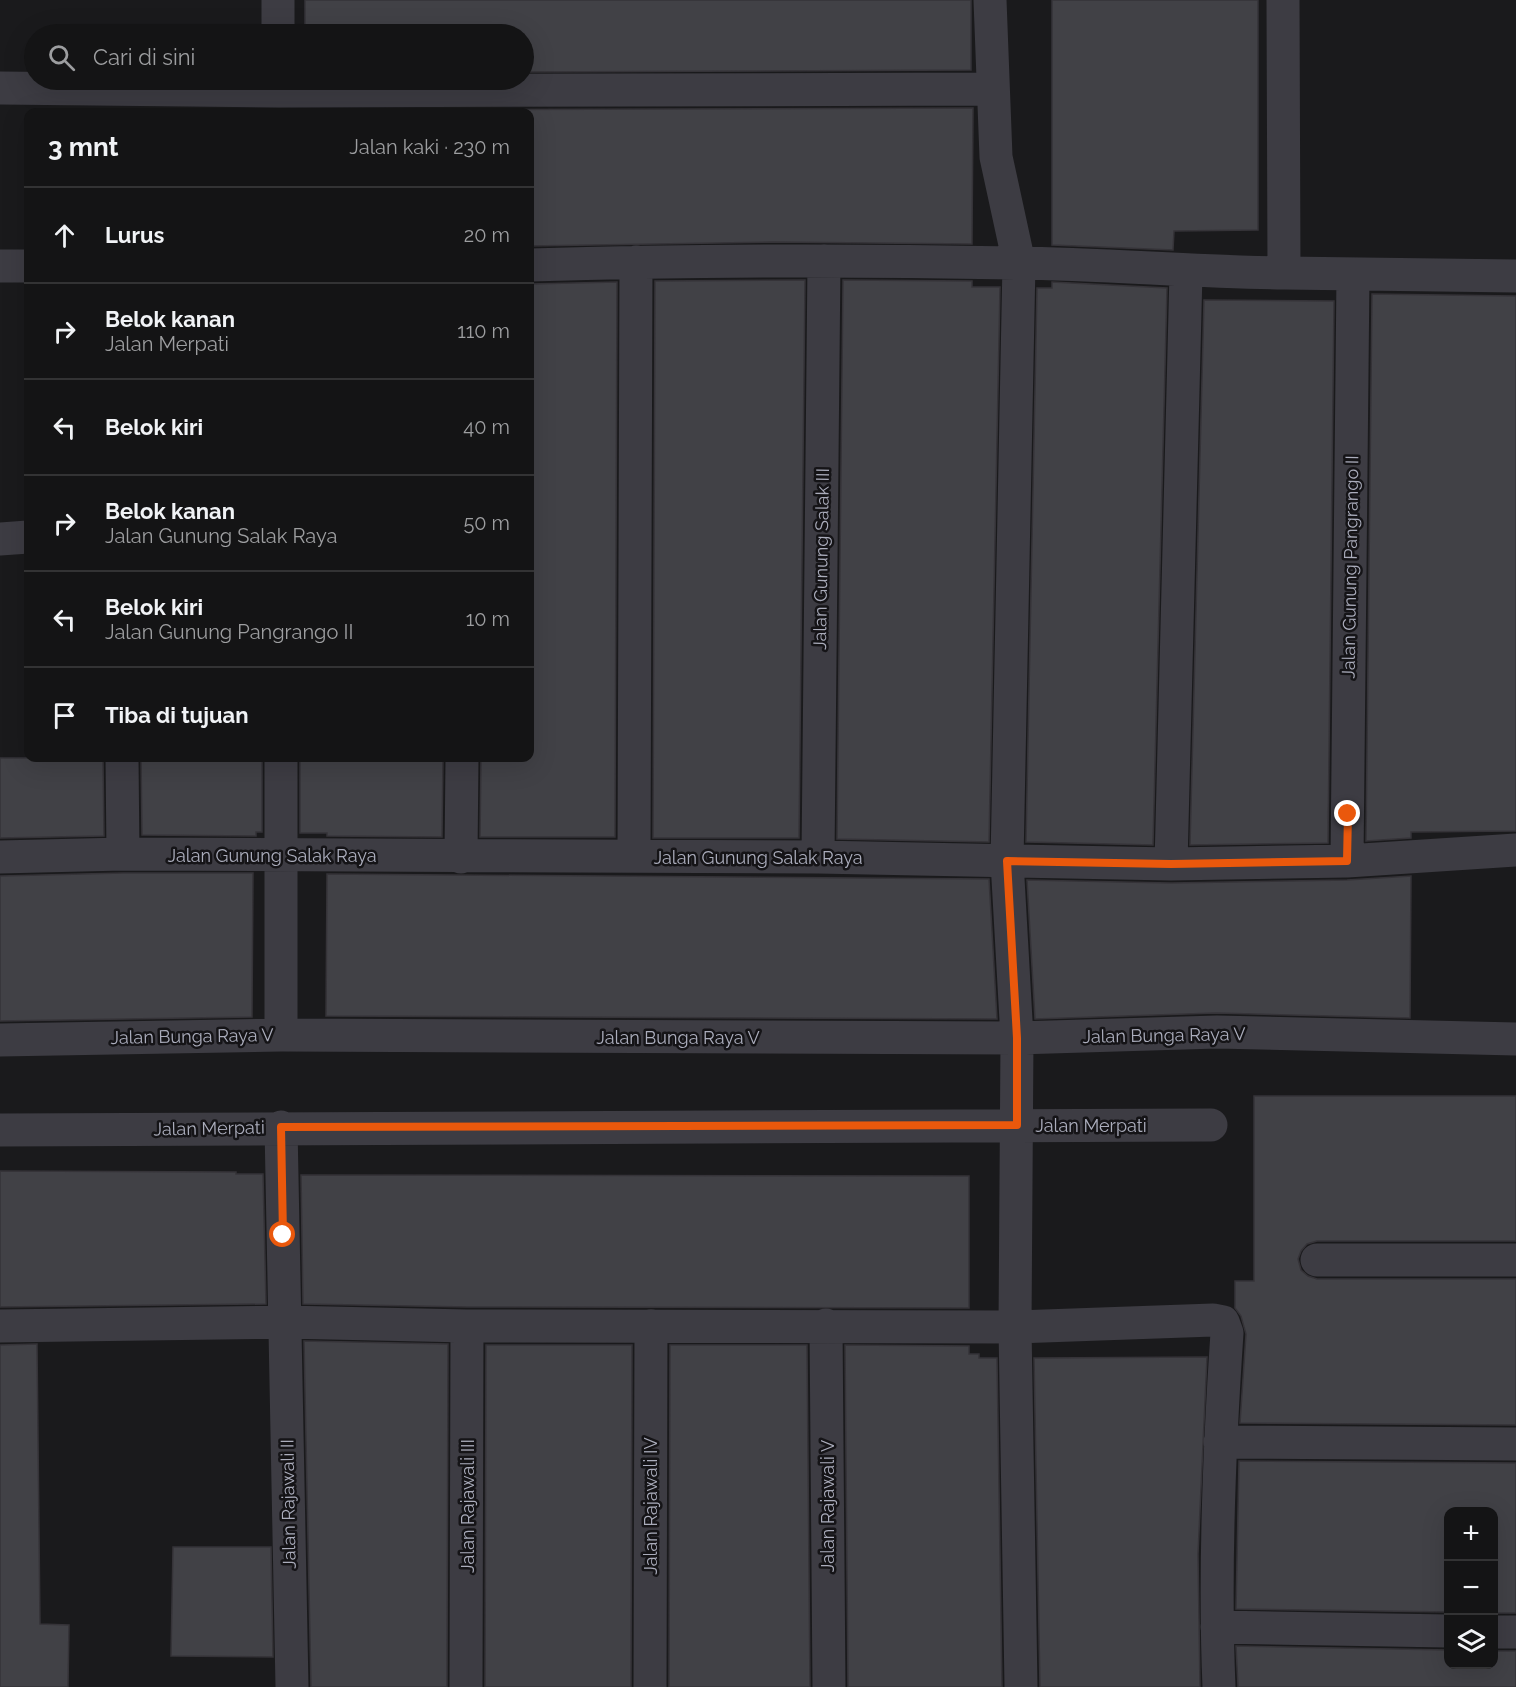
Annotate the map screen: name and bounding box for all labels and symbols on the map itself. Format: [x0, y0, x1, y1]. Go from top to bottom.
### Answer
street label: Jalan Gunung Pangrango II [1338, 455, 1362, 679]
street label: Jalan Gunung Salak III [809, 468, 833, 650]
route end [1334, 800, 1360, 826]
street label: Jalan Gunung Salak Raya [167, 845, 377, 866]
street label: Jalan Gunung Salak Raya [653, 847, 863, 868]
street label: Jalan Bunga Raya V [1082, 1023, 1246, 1047]
street label: Jalan Bunga Raya V [110, 1024, 274, 1048]
street label: Jalan Bunga Raya V [596, 1027, 760, 1048]
street label: Jalan Merpati [1035, 1115, 1147, 1136]
street label: Jalan Merpati [153, 1117, 265, 1139]
route start [269, 1221, 295, 1247]
street label: Jalan Rajawali IV [640, 1437, 661, 1575]
street label: Jalan Rajawali II [276, 1439, 300, 1569]
street label: Jalan Rajawali III [457, 1439, 478, 1573]
street label: Jalan Rajawali V [817, 1440, 838, 1572]

